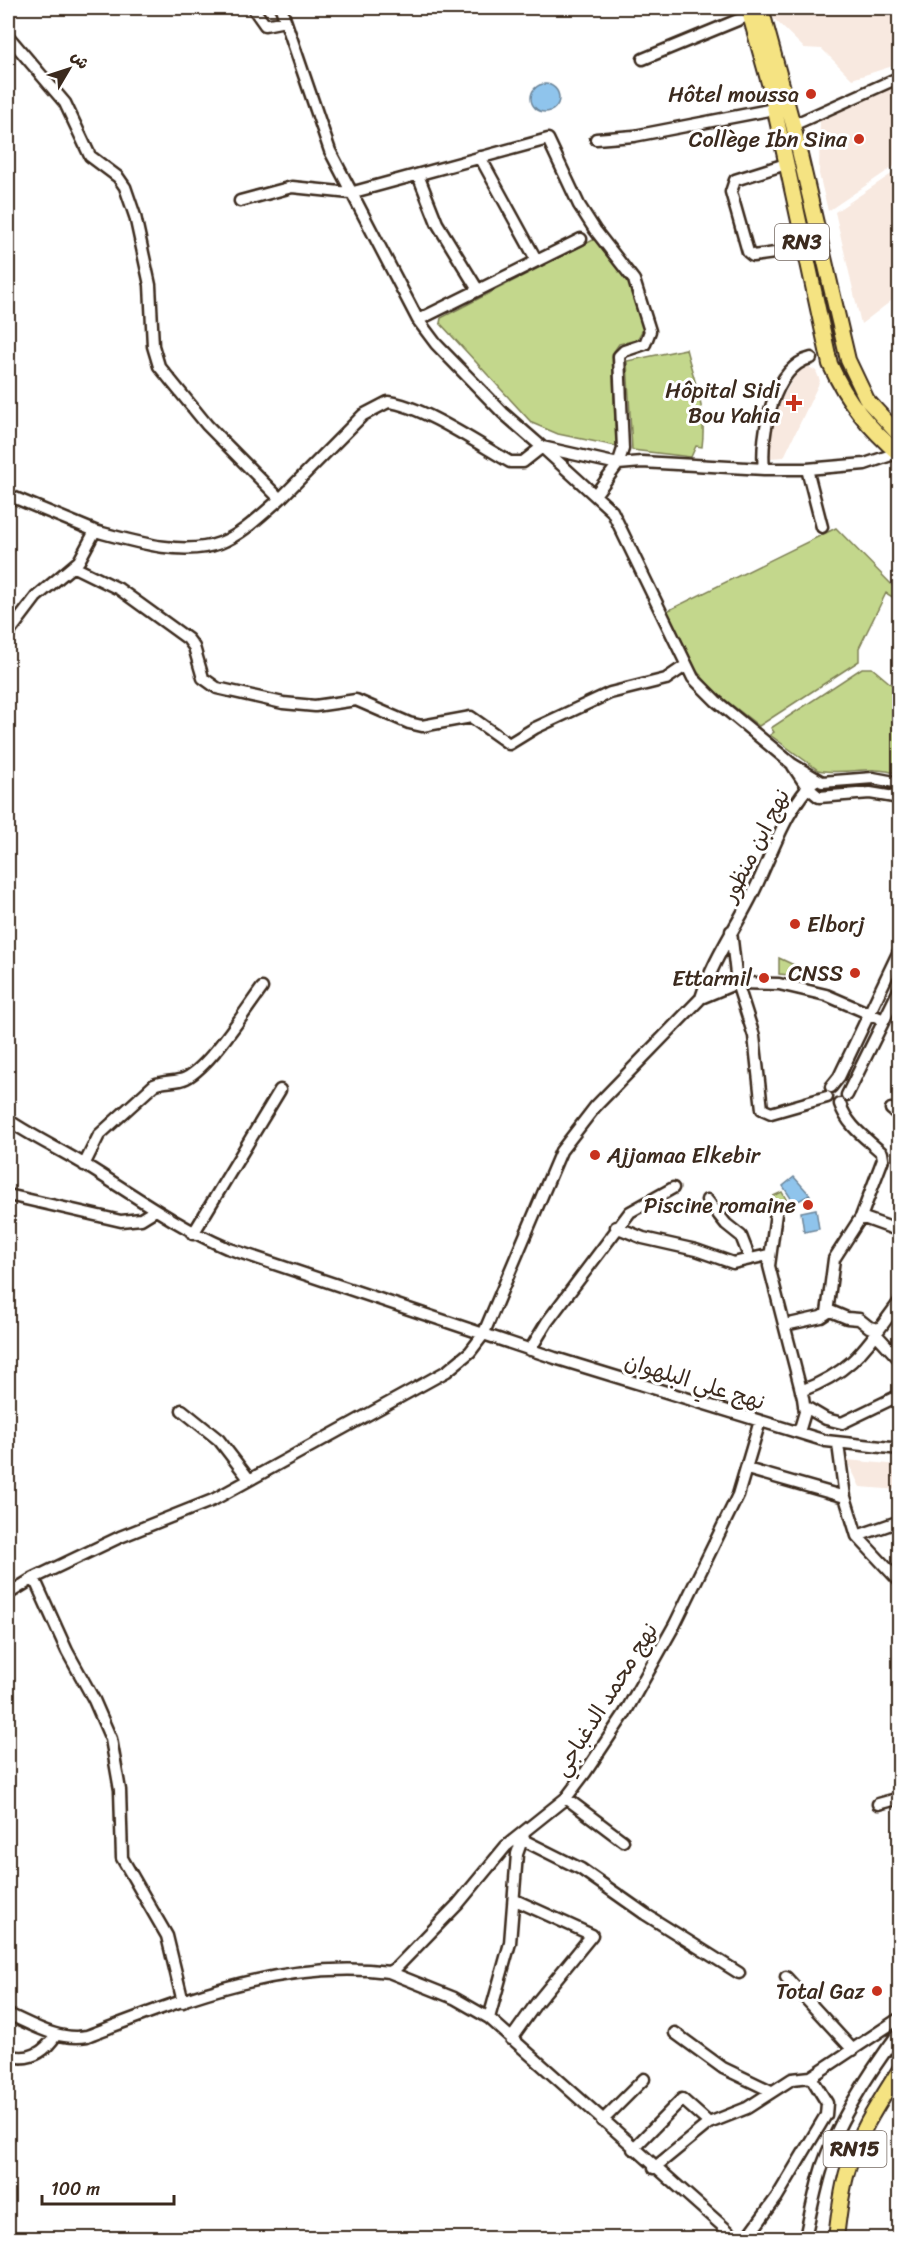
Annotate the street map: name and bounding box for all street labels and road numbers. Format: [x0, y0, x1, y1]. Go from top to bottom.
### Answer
road number: RN3 [775, 224, 829, 260]
street label: نهج ابن منظور [709, 782, 801, 911]
street label: نهج علي البلهوان [620, 1342, 770, 1421]
street label: نهج محمد الدغباجي [542, 1615, 668, 1784]
road number: RN15 [824, 2131, 886, 2167]

